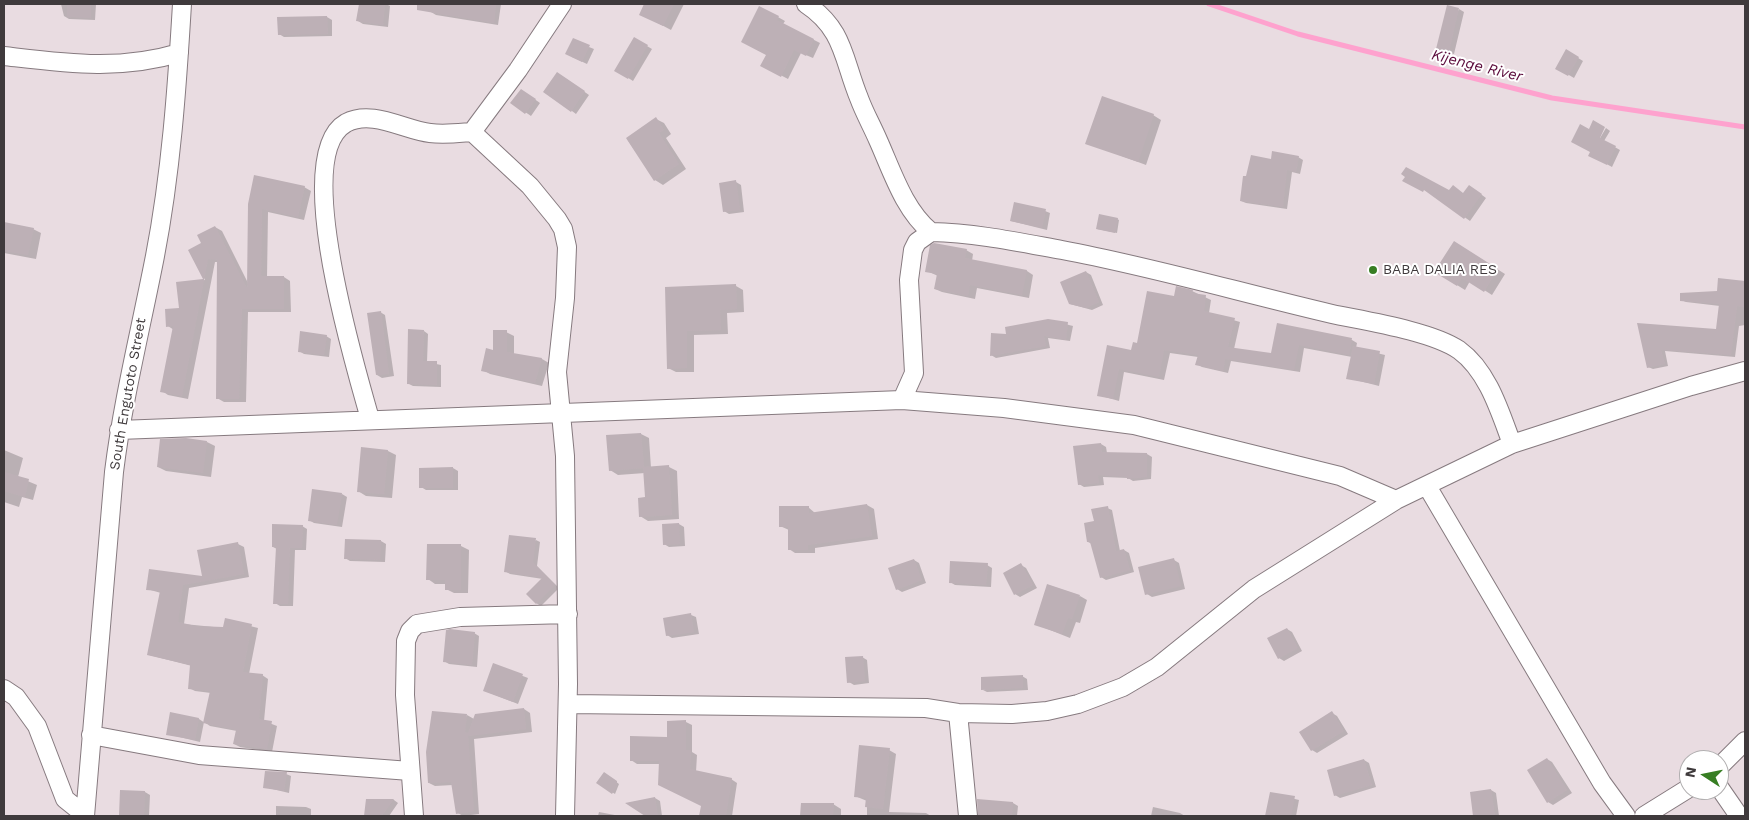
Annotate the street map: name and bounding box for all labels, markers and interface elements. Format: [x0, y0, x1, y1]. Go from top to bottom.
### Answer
water label: Kijenge River [1430, 46, 1524, 86]
place label: BABA DALIA RES [1383, 262, 1497, 278]
marker: BABA DALIA RES [1367, 264, 1379, 276]
street label: South Engutoto Street [106, 317, 150, 471]
north arrow [1679, 750, 1729, 800]
text: N [1681, 766, 1699, 779]

